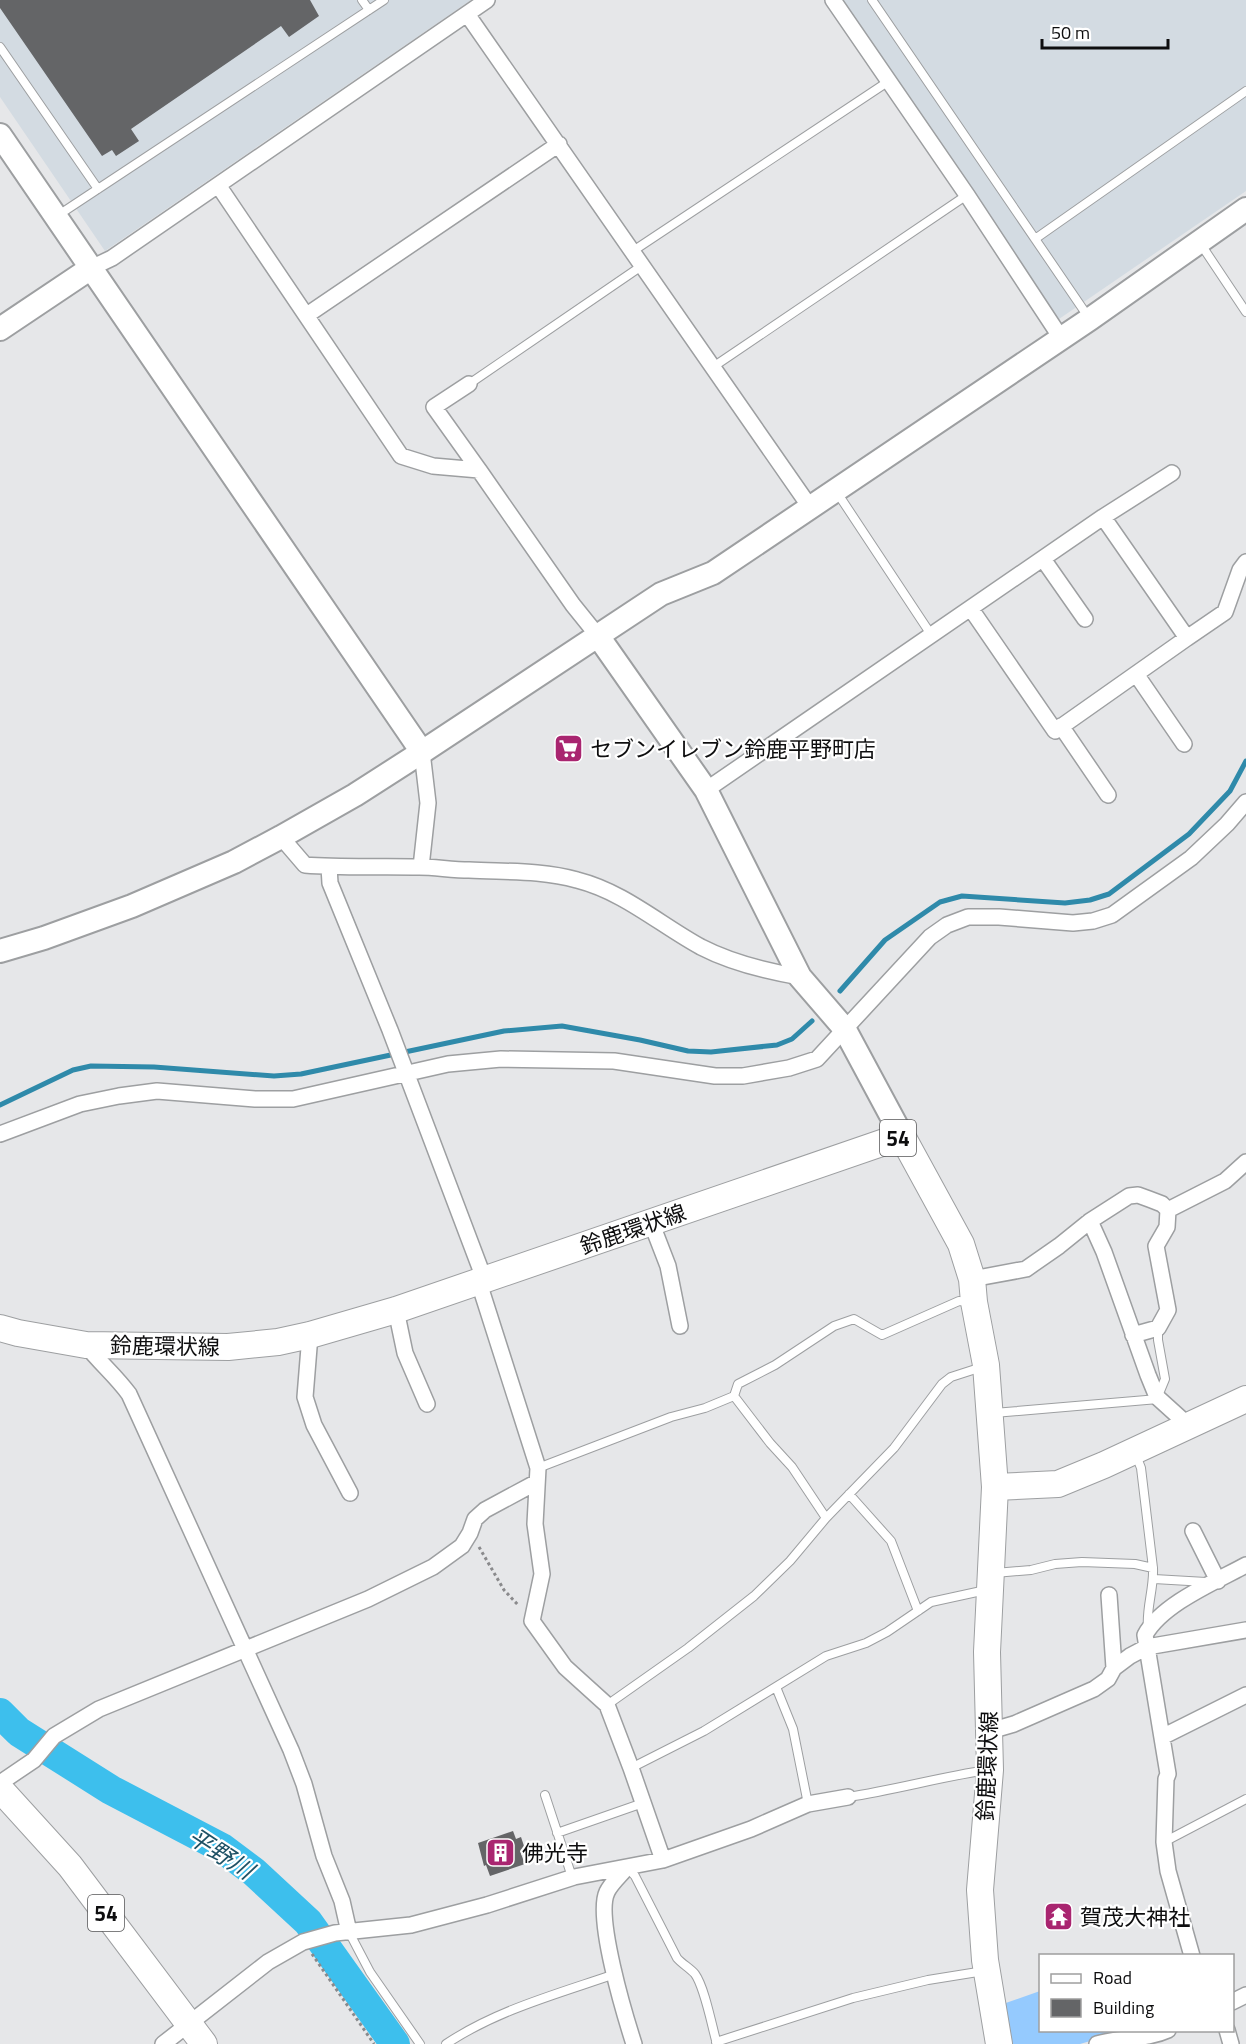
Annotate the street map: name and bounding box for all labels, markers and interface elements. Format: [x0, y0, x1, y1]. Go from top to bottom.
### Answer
scale bar [1042, 12, 1168, 50]
text: 50 m [1051, 19, 1090, 46]
place label: セブンイレブン鈴鹿平野町店 [590, 732, 876, 766]
supermarket icon: セブンイレブン鈴鹿平野町店 [553, 733, 585, 765]
road number: 54 [880, 1120, 916, 1156]
street label: 鈴鹿環状線 [575, 1195, 691, 1263]
street label: 鈴鹿環状線 [110, 1328, 220, 1364]
street label: 鈴鹿環状線 [968, 1710, 1006, 1822]
water label: 平野川 [181, 1818, 264, 1889]
place label: 佛光寺 [522, 1836, 588, 1870]
building icon: 佛光寺 [485, 1837, 517, 1869]
road number: 54 [88, 1895, 124, 1931]
place label: 賀茂大神社 [1080, 1900, 1190, 1934]
temple icon: 賀茂大神社 [1043, 1901, 1075, 1933]
legend [1039, 1954, 1234, 2032]
text: Road [1093, 1964, 1132, 1991]
text: Building [1093, 1994, 1154, 2021]

